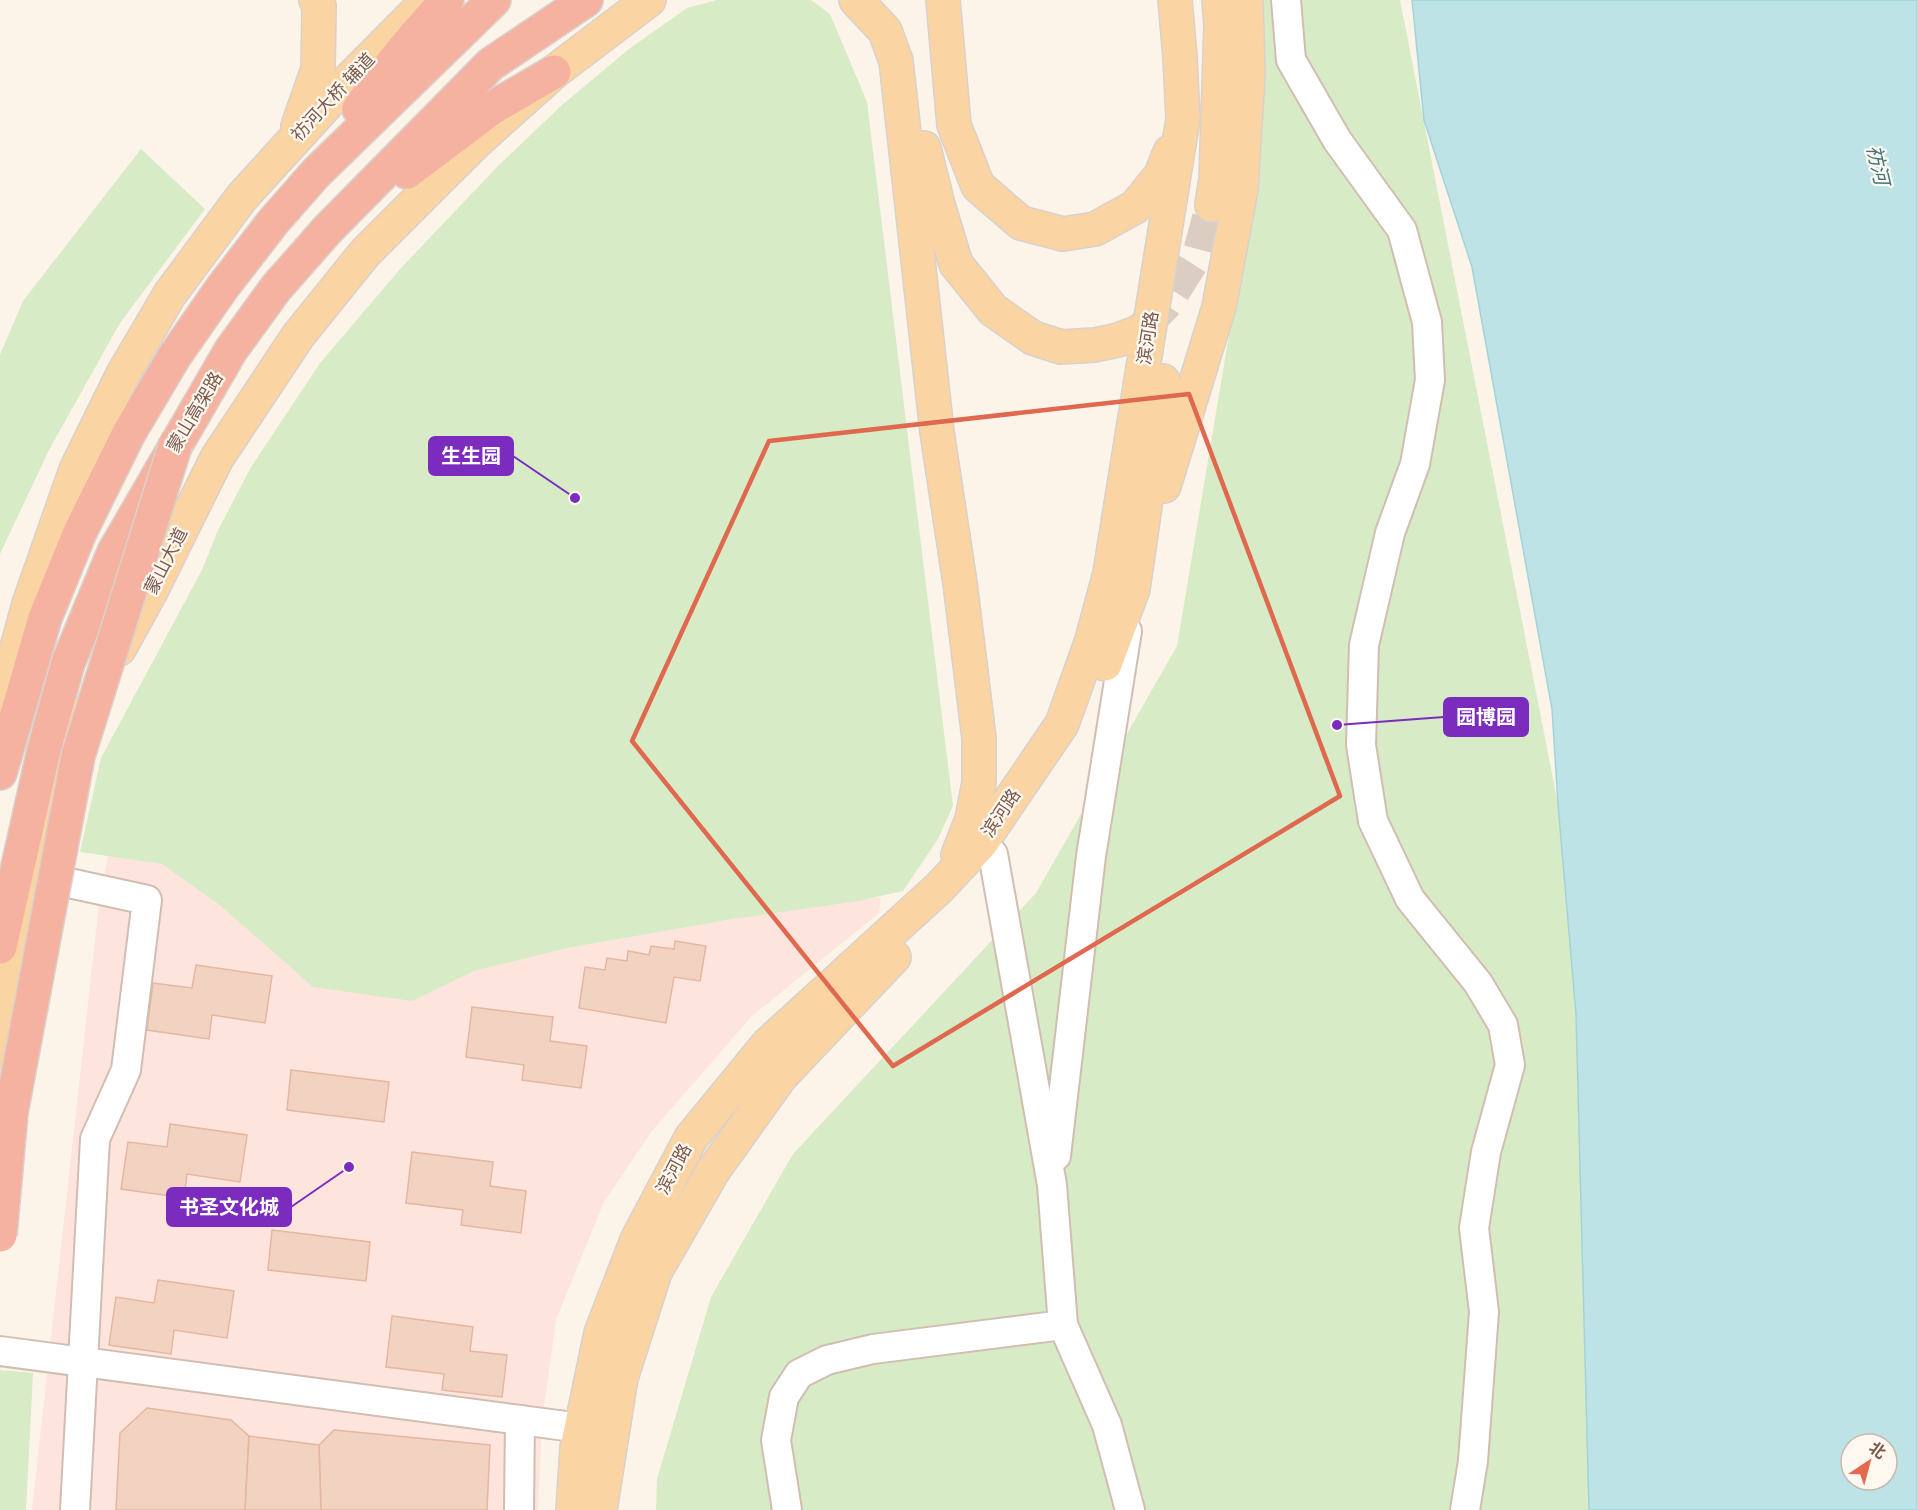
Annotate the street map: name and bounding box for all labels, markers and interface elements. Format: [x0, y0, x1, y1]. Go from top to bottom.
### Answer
street label: 祊河大桥 辅道 [287, 48, 379, 145]
water label: 祊河 [1862, 143, 1895, 191]
street label: 滨河路 [1133, 310, 1162, 366]
street label: 蒙山高架路 [162, 368, 227, 456]
callout: 生生园 [429, 437, 513, 475]
text: 生生园 [441, 444, 501, 468]
street label: 蒙山大道 [140, 524, 191, 598]
callout: 园博园 [1444, 698, 1528, 736]
text: 园博园 [1456, 705, 1516, 729]
street label: 滨河路 [977, 784, 1024, 841]
street label: 滨河路 [652, 1140, 696, 1198]
callout: 书圣文化城 [167, 1188, 291, 1226]
text: 书圣文化城 [179, 1195, 279, 1219]
north arrow [1839, 1432, 1899, 1492]
text: 北 [1865, 1438, 1890, 1463]

